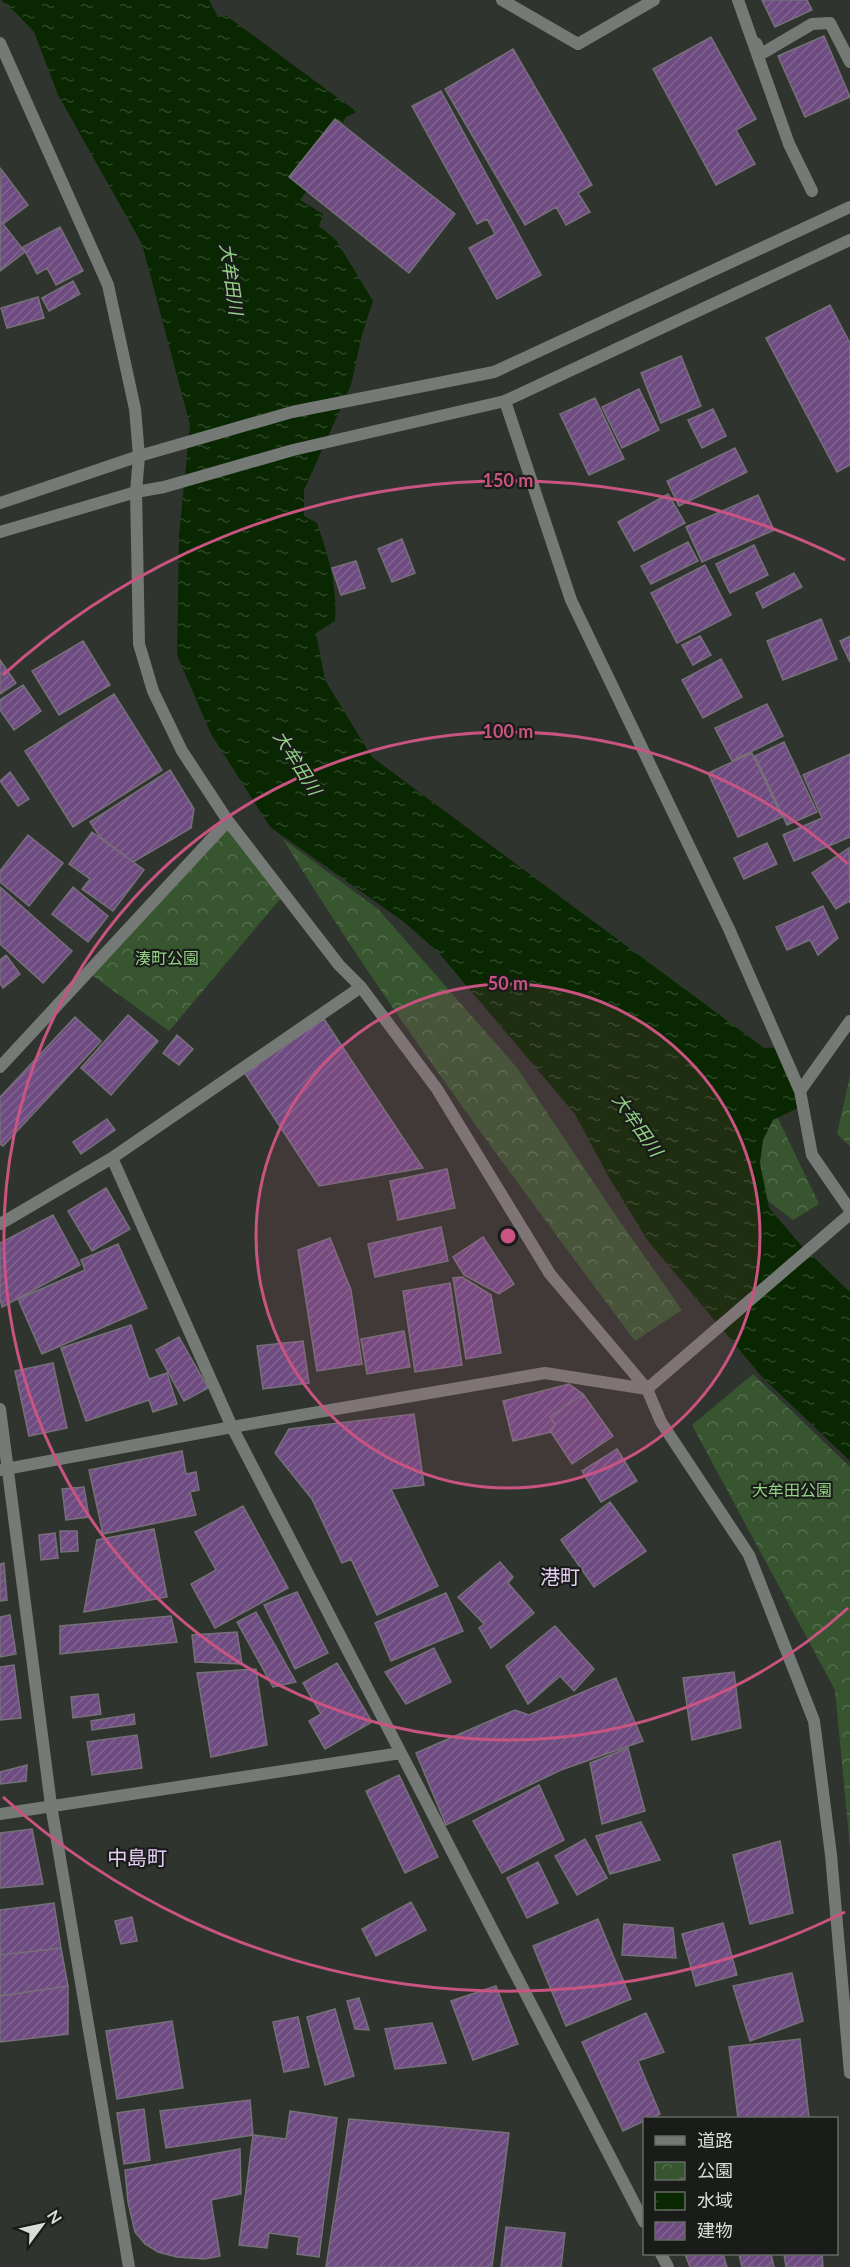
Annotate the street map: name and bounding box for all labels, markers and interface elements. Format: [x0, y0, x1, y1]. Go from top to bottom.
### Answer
water label: 大牟田川 [216, 242, 248, 318]
text: 150 m [483, 469, 533, 491]
text: 100 m [483, 720, 533, 742]
water label: 大牟田川 [269, 726, 327, 801]
park label: 湊町公園 [135, 948, 199, 967]
text: 50 m [488, 972, 528, 994]
water label: 大牟田川 [608, 1089, 669, 1162]
centre of rings [498, 1226, 518, 1246]
park label: 大牟田公園 [752, 1480, 832, 1499]
district label: 港町 [540, 1564, 580, 1588]
district label: 中島町 [107, 1845, 167, 1869]
legend [643, 2117, 838, 2255]
text: 道路 [697, 2129, 733, 2151]
text: 公園 [697, 2159, 733, 2181]
text: 水域 [697, 2189, 733, 2211]
north arrow [12, 2195, 72, 2255]
text: N [44, 2206, 66, 2227]
text: 建物 [697, 2219, 733, 2241]

